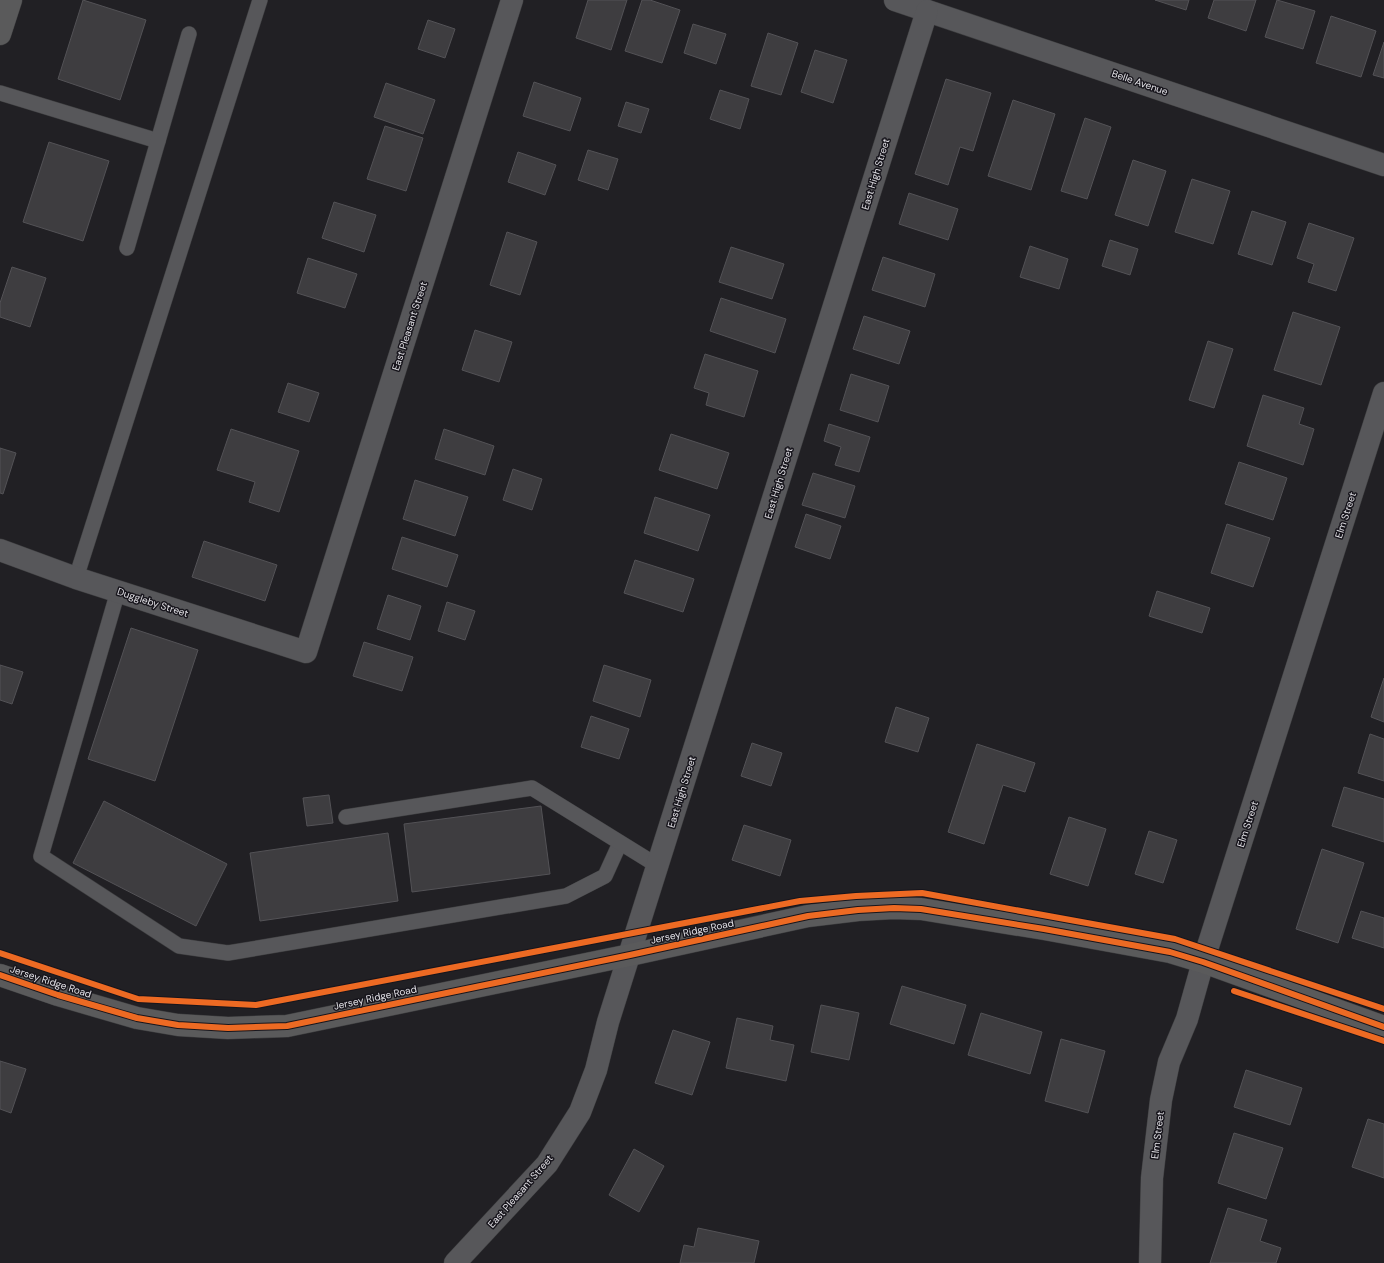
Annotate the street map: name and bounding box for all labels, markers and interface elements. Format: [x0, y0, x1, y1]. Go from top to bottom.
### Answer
street label: Belle Avenue [1110, 67, 1170, 98]
street label: East High Street [858, 137, 893, 211]
street label: East Pleasant Street [389, 280, 430, 372]
street label: East High Street [761, 446, 796, 520]
street label: Elm Street [1332, 490, 1359, 540]
street label: Duggleby Street [116, 585, 190, 620]
street label: East High Street [664, 755, 699, 829]
street label: Elm Street [1234, 799, 1261, 849]
street label: Jersey Ridge Road [649, 916, 735, 947]
street label: Jersey Ridge Road [9, 962, 93, 1001]
street label: Jersey Ridge Road [332, 982, 418, 1013]
street label: Elm Street [1148, 1110, 1167, 1160]
street label: East Pleasant Street [485, 1152, 556, 1231]

